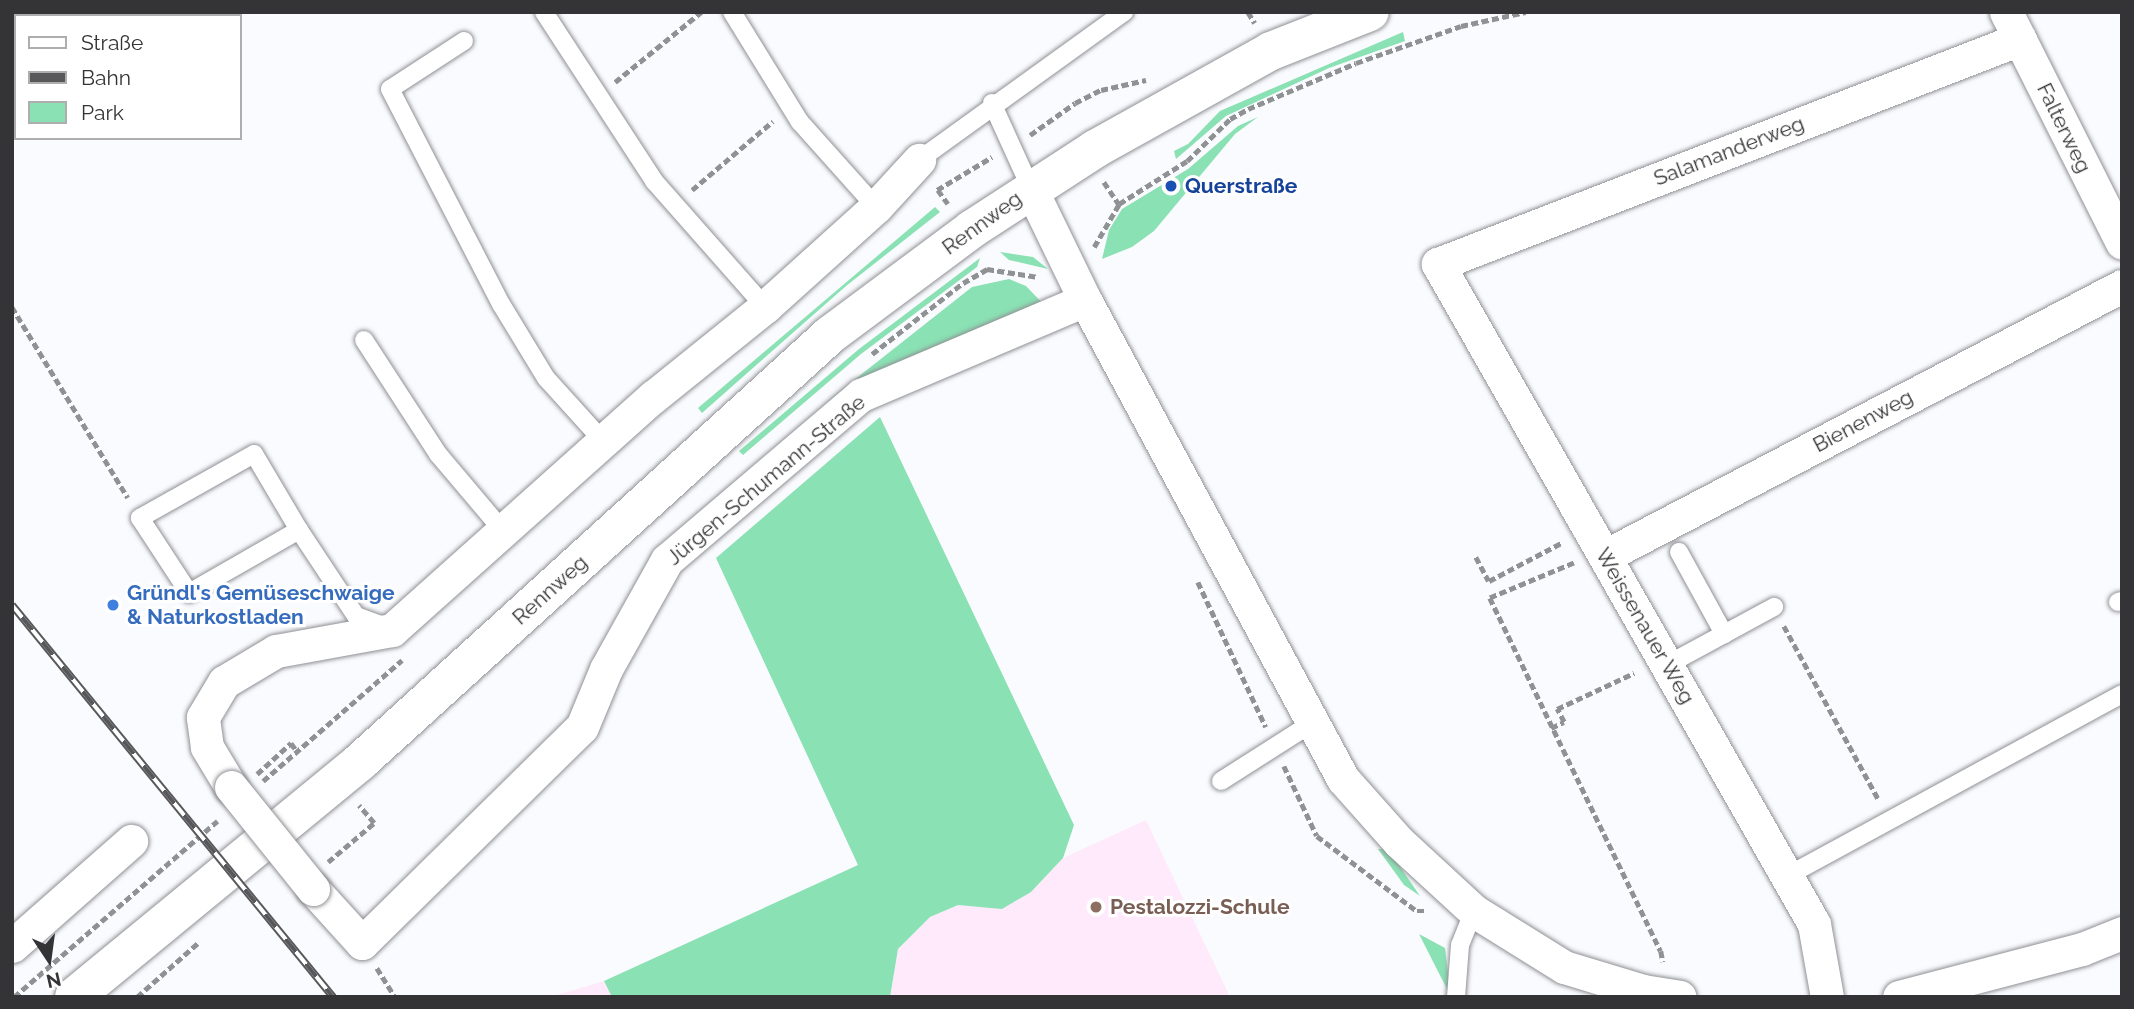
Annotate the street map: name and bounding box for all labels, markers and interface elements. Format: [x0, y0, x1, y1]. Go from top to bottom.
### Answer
legend [14, 14, 242, 140]
text: Straße [81, 30, 143, 55]
text: Bahn [81, 65, 131, 90]
street label: Falterweg [2031, 79, 2097, 177]
text: Park [81, 100, 124, 125]
street label: Salamanderweg [1650, 111, 1808, 191]
place label: Querstraße [1185, 173, 1297, 199]
marker: Querstraße [1163, 178, 1179, 194]
street label: Rennweg [937, 186, 1027, 260]
street label: Bienenweg [1809, 384, 1917, 458]
street label: Jürgen-Schumann-Straße [662, 390, 870, 570]
street label: Weissenauer Weg [1590, 543, 1700, 709]
street label: Rennweg [507, 550, 593, 630]
place label: Gründl's Gemüseschwaige & Naturkostladen [127, 580, 395, 630]
marker: Gründl's Gemüseschwaige & Naturkostladen [105, 597, 121, 613]
place label: Pestalozzi-Schule [1110, 894, 1290, 920]
marker: Pestalozzi-Schule [1088, 899, 1104, 915]
north arrow [14, 925, 84, 995]
text: N [44, 968, 63, 993]

